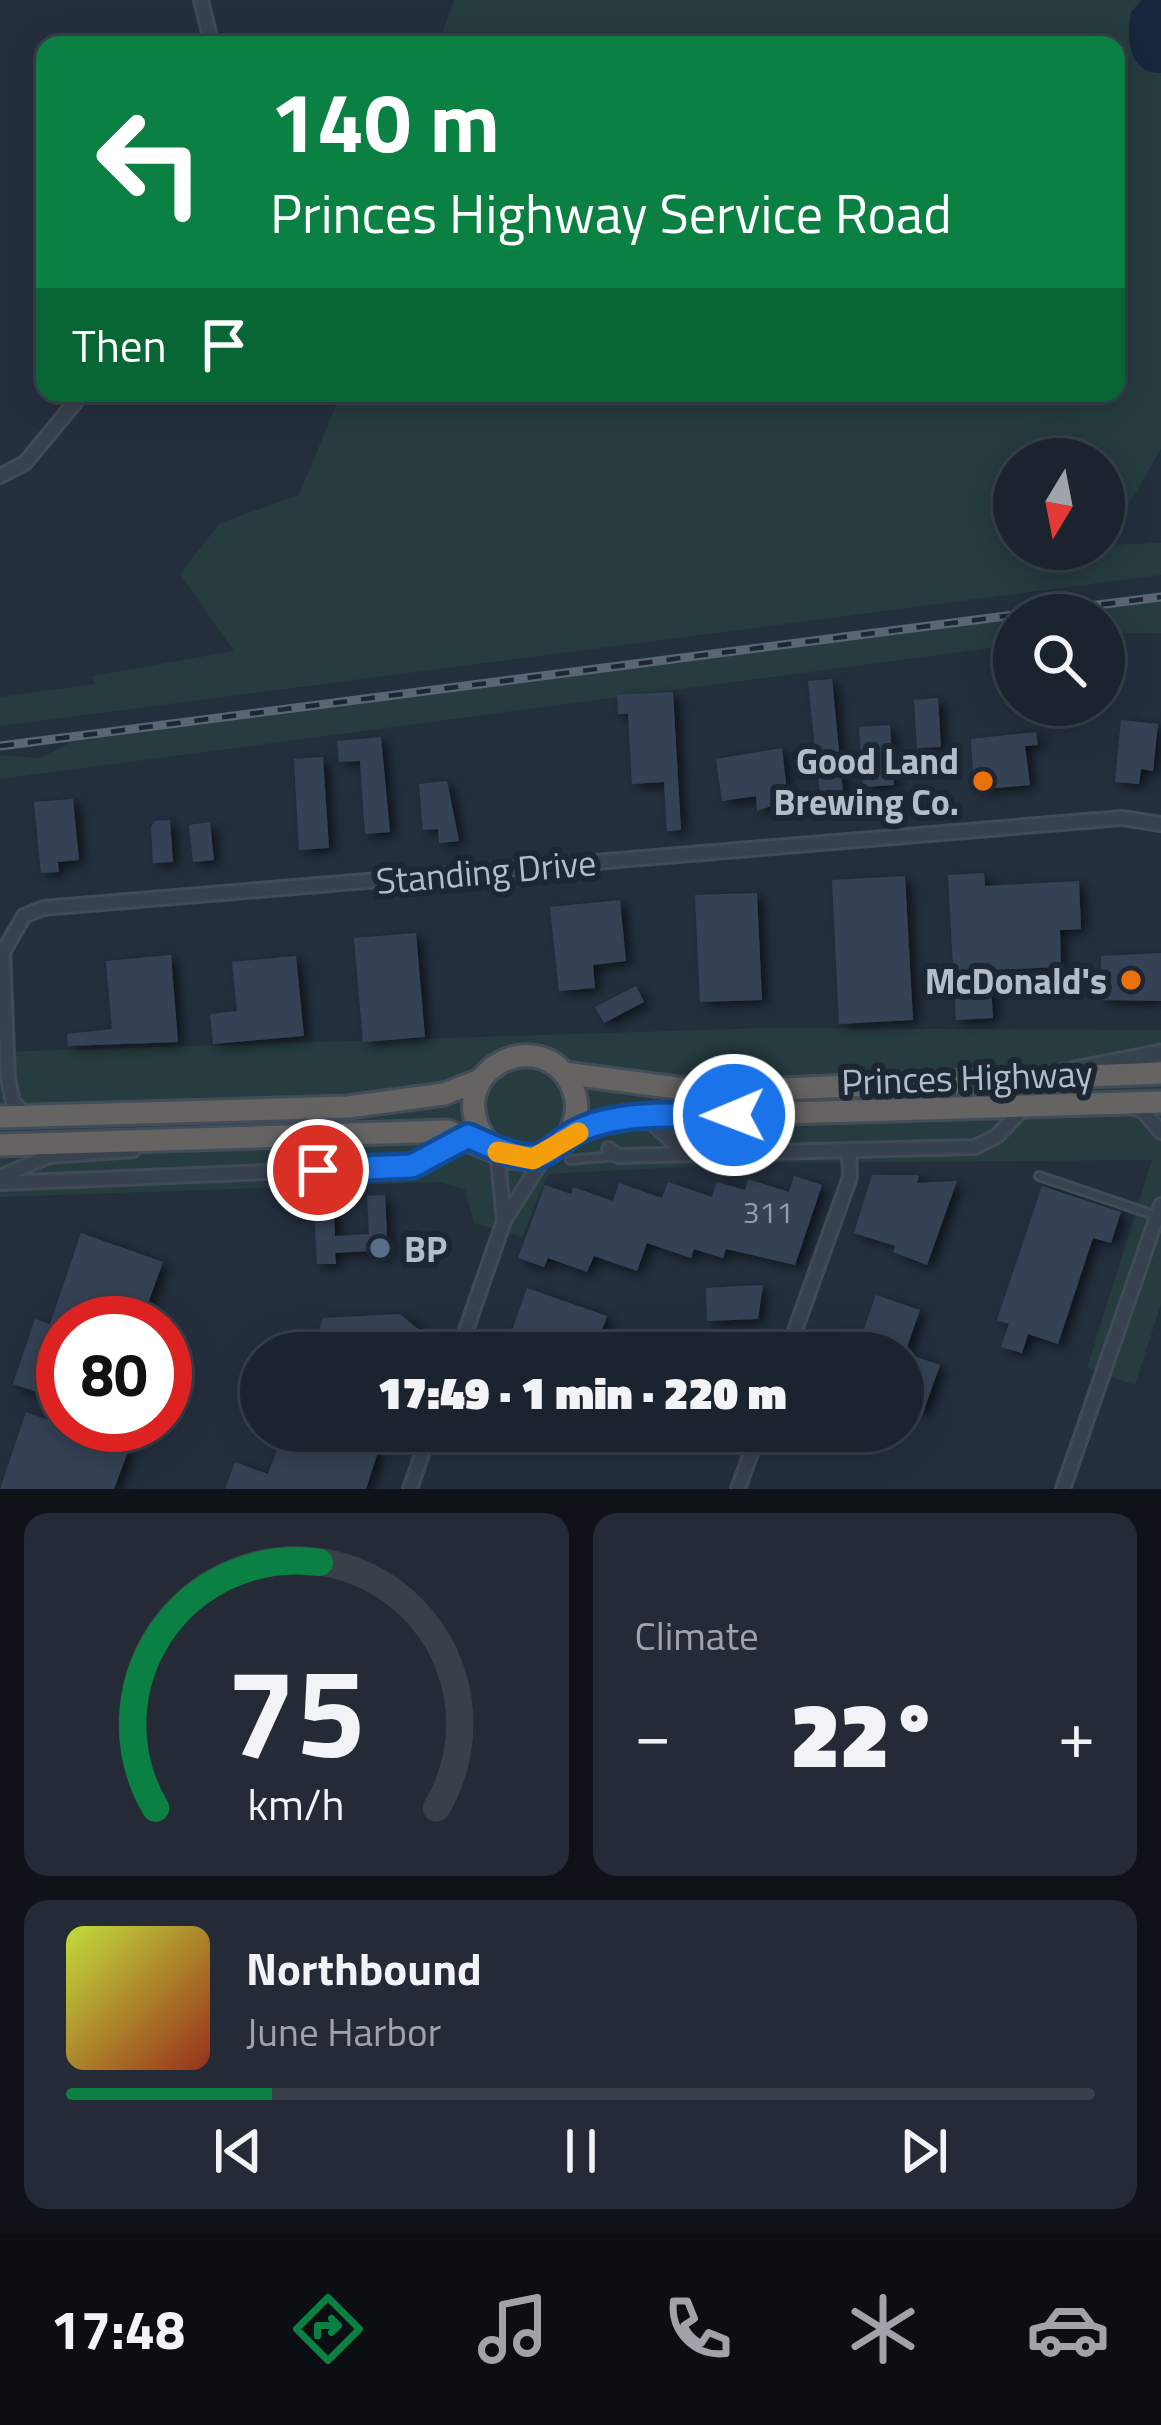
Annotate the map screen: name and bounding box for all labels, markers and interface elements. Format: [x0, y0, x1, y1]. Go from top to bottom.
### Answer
text: 140 m [270, 57, 500, 185]
icon: left [72, 84, 228, 240]
text: Princes Highway Service Road [270, 172, 952, 254]
text: Then [72, 311, 167, 379]
icon: arrive [191, 312, 257, 378]
north arrow [993, 438, 1125, 570]
map controls [993, 438, 1125, 726]
button: search [993, 594, 1125, 726]
place label: Good Land Brewing Co. [774, 733, 959, 829]
marker: Good Land Brewing Co. [970, 768, 996, 794]
street label: Standing Drive [374, 834, 598, 908]
place label: McDonald's [925, 953, 1107, 1008]
marker: McDonald's [1118, 967, 1144, 993]
street label: Princes Highway [840, 1045, 1094, 1109]
position arrow [671, 1052, 797, 1178]
pin [267, 1119, 369, 1221]
icon: arrive [285, 1137, 351, 1203]
house number: 311 [743, 1189, 793, 1235]
place label: BP [404, 1221, 447, 1276]
marker: BP [367, 1235, 393, 1261]
speed limit sign: 80 [36, 1296, 192, 1452]
text: 17:49 · 1 min · 220 m [378, 1358, 786, 1426]
text: Climate [635, 1606, 759, 1665]
text: 75 [226, 1616, 366, 1805]
text: 22° [791, 1665, 939, 1802]
text: − [635, 1683, 671, 1784]
text: + [1058, 1683, 1095, 1784]
text: km/h [248, 1770, 345, 1836]
text: Northbound [246, 1934, 482, 2002]
text: June Harbor [246, 2002, 441, 2061]
icon: previous [205, 2118, 271, 2184]
icon: pause [548, 2118, 614, 2184]
icon: next [891, 2118, 957, 2184]
icon: directions [286, 2287, 370, 2371]
icon: music [471, 2287, 555, 2371]
icon: phone [656, 2287, 740, 2371]
icon: climate [841, 2287, 925, 2371]
icon: car [1026, 2287, 1110, 2371]
text: 17:48 [51, 2288, 185, 2370]

